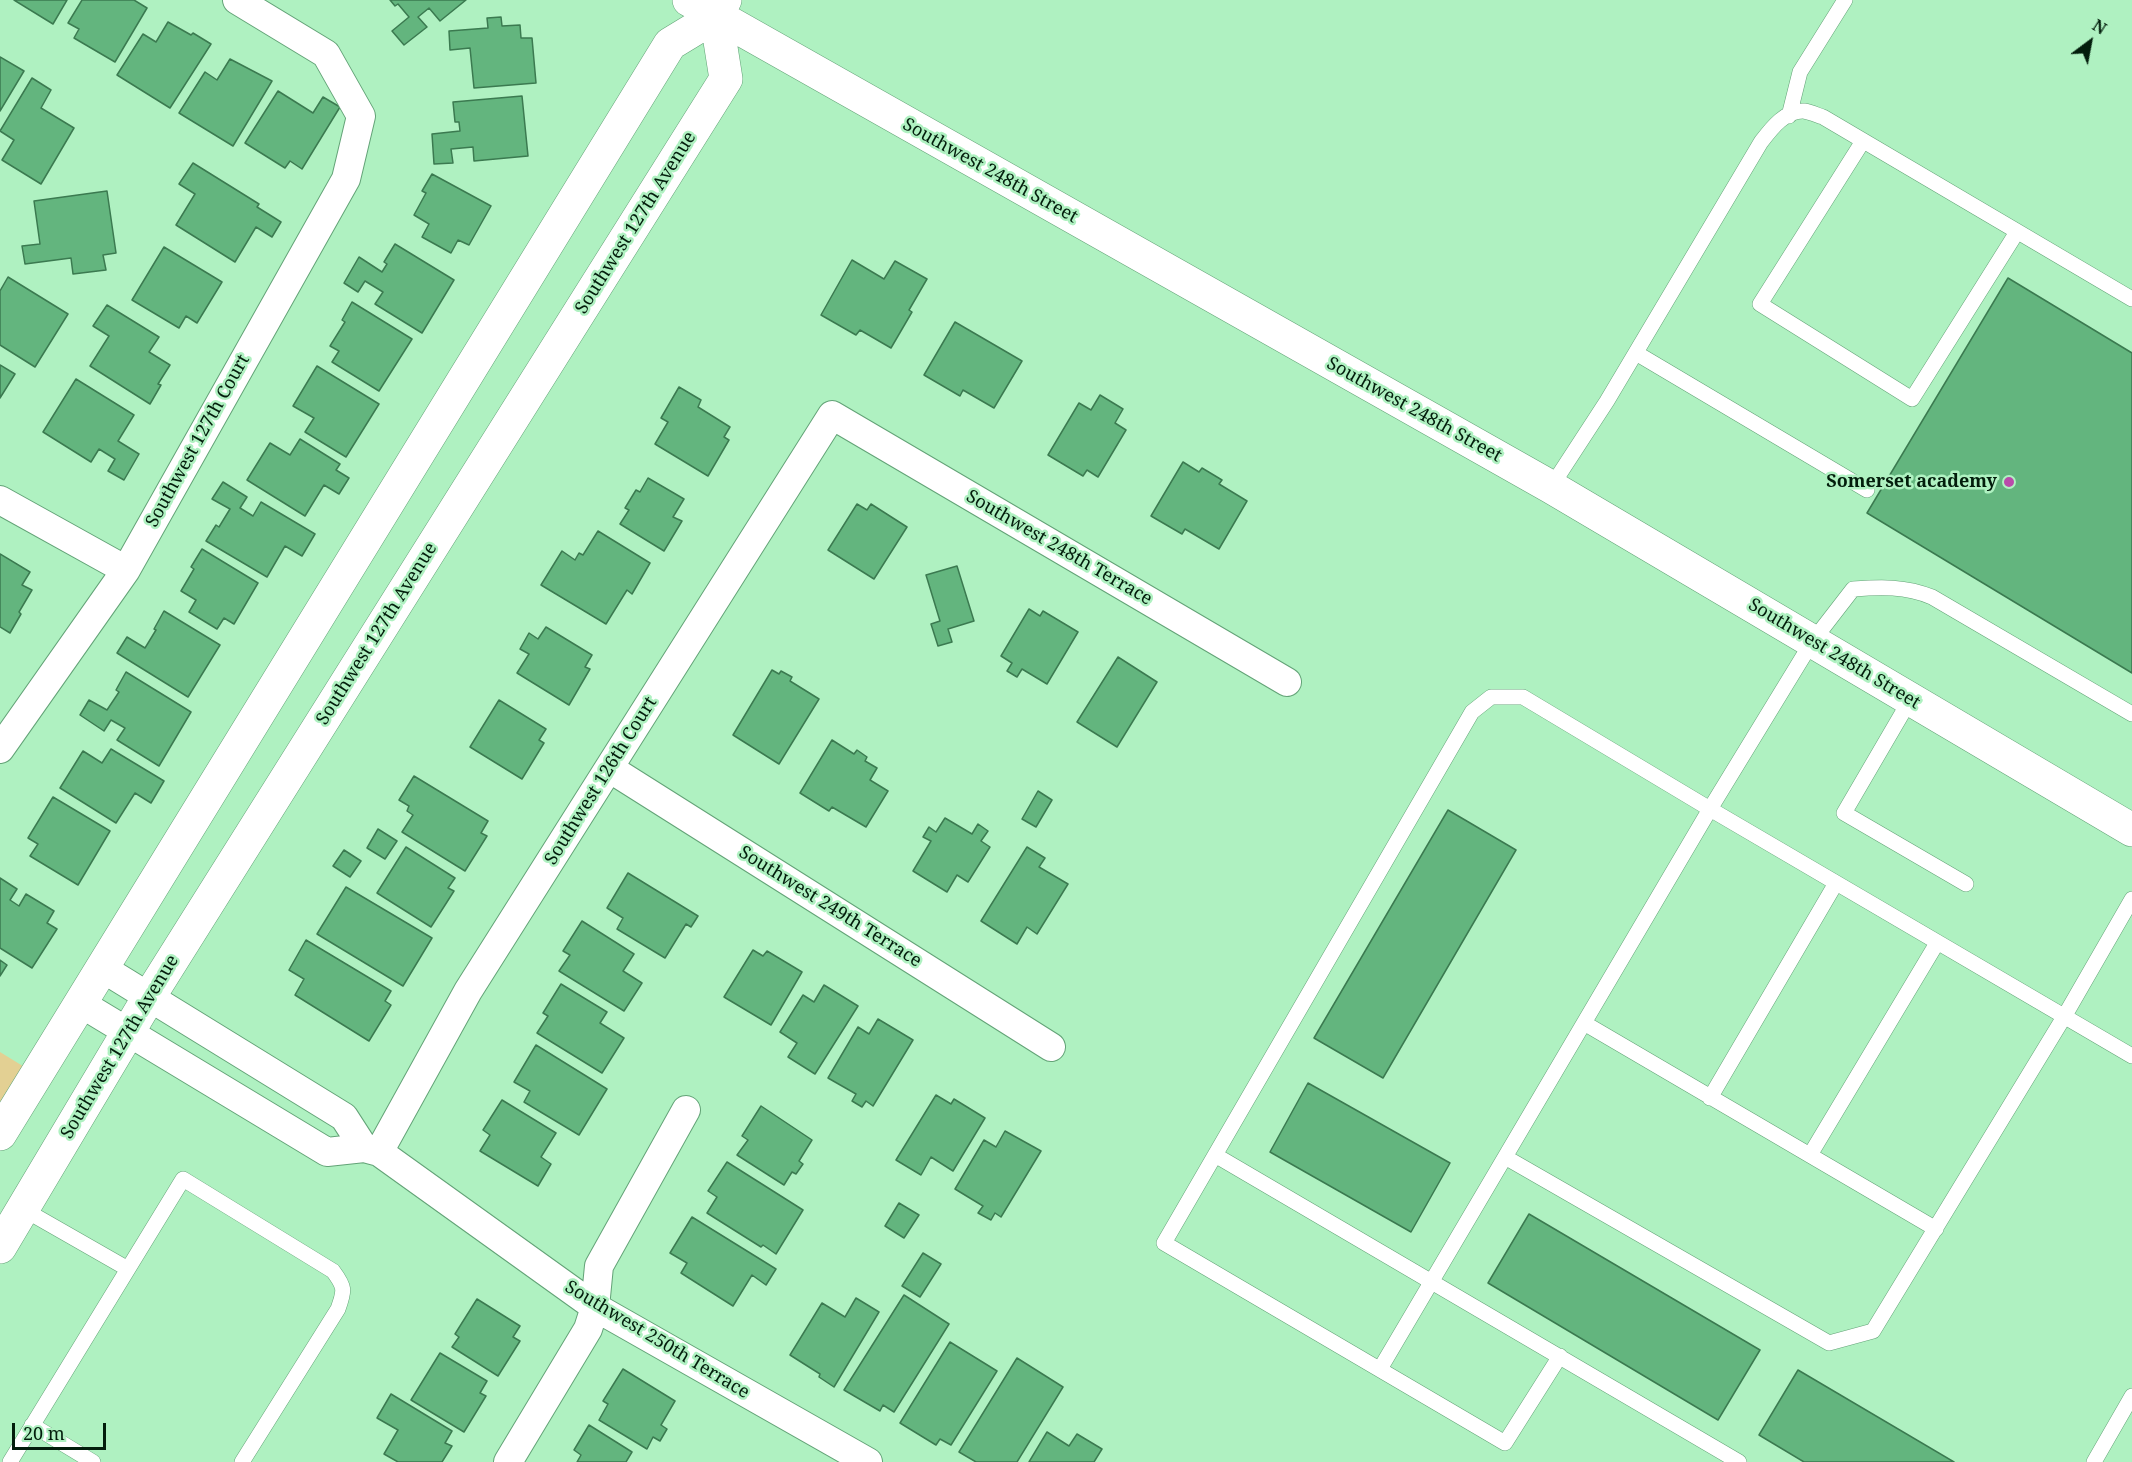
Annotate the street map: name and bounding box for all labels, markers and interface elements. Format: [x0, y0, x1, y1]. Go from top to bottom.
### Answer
north arrow [2060, 12, 2120, 72]
text: N [2088, 14, 2111, 39]
street label: Southwest 248th Street [899, 114, 1081, 228]
street label: Southwest 127th Avenue [571, 128, 701, 318]
street label: Southwest 127th Court [142, 351, 254, 531]
street label: Southwest 248th Street [1323, 353, 1505, 467]
place label: Somerset academy [1826, 471, 1997, 493]
marker: Somerset academy [2002, 475, 2016, 489]
street label: Southwest 248th Terrace [962, 486, 1156, 610]
street label: Southwest 127th Avenue [312, 539, 442, 729]
street label: Southwest 248th Street [1744, 594, 1924, 714]
street label: Southwest 126th Court [540, 693, 662, 869]
street label: Southwest 249th Terrace [735, 842, 925, 972]
street label: Southwest 127th Avenue [57, 951, 183, 1143]
street label: Southwest 250th Terrace [561, 1276, 753, 1404]
scale bar [15, 1411, 110, 1449]
text: 20 m [23, 1421, 65, 1445]

